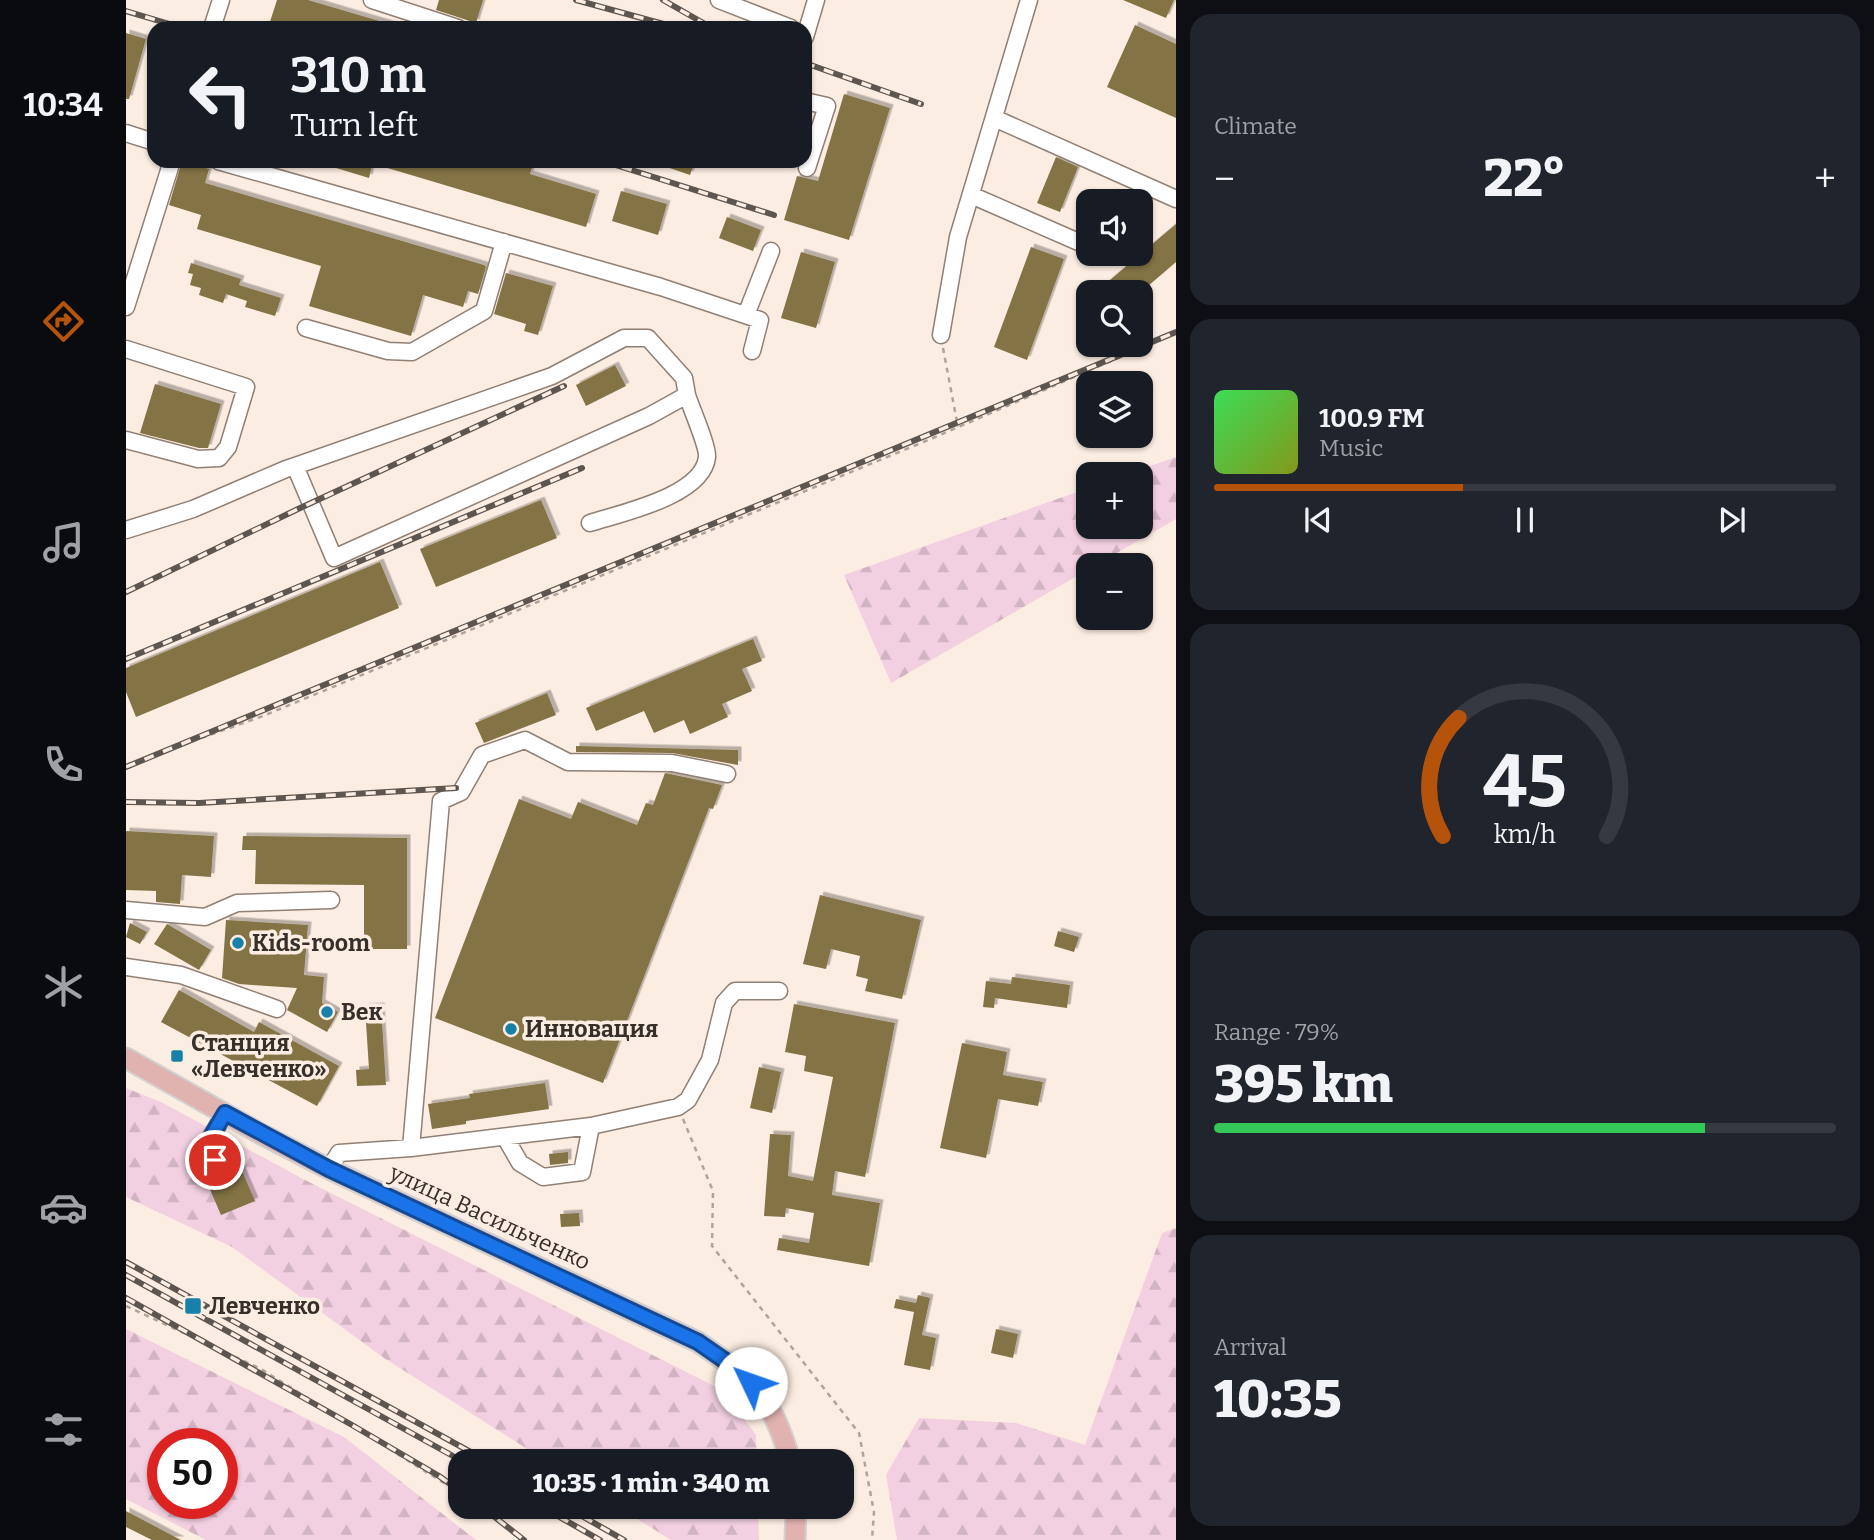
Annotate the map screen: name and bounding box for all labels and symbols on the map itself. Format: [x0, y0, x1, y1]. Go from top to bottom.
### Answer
place label: Kids-room [252, 929, 370, 957]
marker: Kids-room [230, 935, 246, 951]
place label: Век [341, 998, 382, 1026]
marker: Век [319, 1004, 335, 1020]
place label: Инновация [525, 1015, 658, 1043]
marker: Инновация [503, 1021, 519, 1037]
place label: Станция «Левченко» [191, 1029, 327, 1083]
marker: Станция «Левченко» [169, 1048, 185, 1064]
pin [185, 1130, 245, 1190]
street label: улица Васильченко [384, 1158, 595, 1276]
place label: Левченко [209, 1292, 320, 1320]
marker: Левченко [183, 1296, 203, 1316]
position arrow [714, 1346, 788, 1420]
speed limit sign: 50 [147, 1428, 238, 1519]

